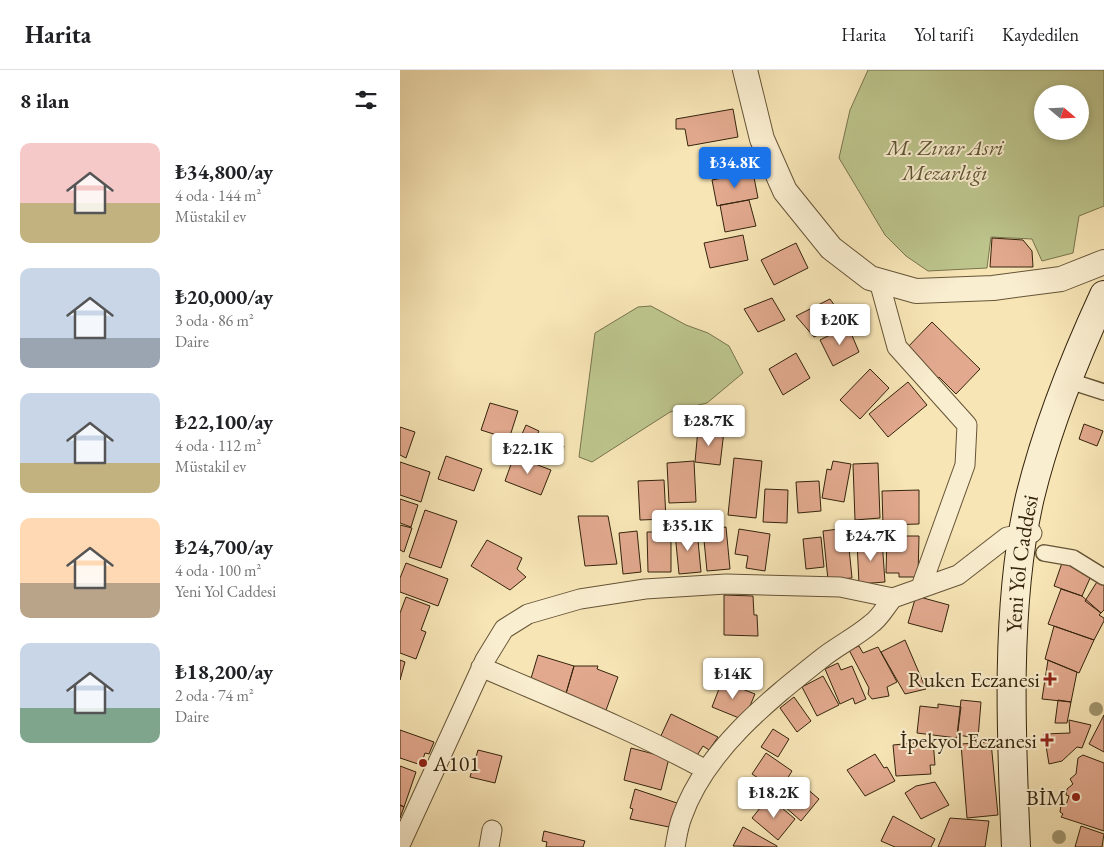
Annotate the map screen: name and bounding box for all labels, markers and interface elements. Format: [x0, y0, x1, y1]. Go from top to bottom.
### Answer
text: Harita [25, 19, 91, 50]
text: Harita [841, 23, 886, 46]
text: Yol tarifi [914, 23, 974, 46]
text: Kaydedilen [1002, 23, 1079, 46]
north arrow [1034, 85, 1089, 140]
map controls [1034, 85, 1089, 140]
icon: filters [352, 86, 380, 114]
text: 8 ilan [20, 87, 69, 114]
park label: M. Zırar Asri Mezarlığı [885, 133, 1005, 187]
pin: ₺34.8K [694, 146, 776, 189]
text: ₺34.8K [710, 152, 760, 173]
text: ₺34,800/ay [175, 158, 273, 185]
icon: home [60, 163, 120, 223]
text: 4 oda · 144 m² [175, 185, 261, 206]
text: Müstakil ev [175, 206, 246, 227]
text: ₺20,000/ay [175, 283, 273, 310]
icon: home [60, 288, 120, 348]
pin: ₺20K [810, 304, 870, 346]
text: ₺20K [821, 309, 859, 330]
text: 3 oda · 86 m² [175, 310, 254, 331]
text: Daire [175, 331, 209, 352]
pin: ₺28.7K [668, 404, 750, 447]
text: ₺22,100/ay [175, 408, 273, 435]
text: ₺28.7K [684, 410, 734, 431]
icon: home [60, 413, 120, 473]
pin: ₺22.1K [487, 432, 569, 475]
text: 4 oda · 112 m² [175, 435, 261, 456]
text: ₺22.1K [503, 438, 553, 459]
text: Müstakil ev [175, 456, 246, 477]
street label: Yeni Yol Caddesi [998, 492, 1045, 633]
pin: ₺35.1K [647, 510, 729, 552]
text: ₺35.1K [663, 515, 713, 536]
pin: ₺24.7K [830, 520, 912, 562]
text: ₺24.7K [846, 525, 896, 546]
text: ₺24,700/ay [175, 533, 273, 560]
icon: home [60, 538, 120, 598]
text: 4 oda · 100 m² [175, 560, 261, 581]
text: Yeni Yol Caddesi [175, 581, 276, 602]
text: ₺18,200/ay [175, 658, 273, 685]
pin: ₺14K [703, 658, 763, 700]
icon: home [60, 663, 120, 723]
text: ₺14K [714, 663, 752, 684]
place label: Ruken Eczanesi [908, 665, 1040, 694]
marker: Ruken Eczanesi [1044, 673, 1056, 685]
text: 2 oda · 74 m² [175, 685, 254, 706]
text: Daire [175, 706, 209, 727]
place label: İpekyol Eczanesi [900, 726, 1037, 755]
marker: İpekyol Eczanesi [1041, 734, 1053, 746]
place label: A101 [432, 749, 480, 778]
marker: A101 [417, 757, 429, 769]
pin: ₺18.2K [733, 776, 815, 819]
text: ₺18.2K [749, 782, 799, 803]
place label: BİM [1026, 783, 1066, 812]
marker: BİM [1070, 791, 1082, 803]

